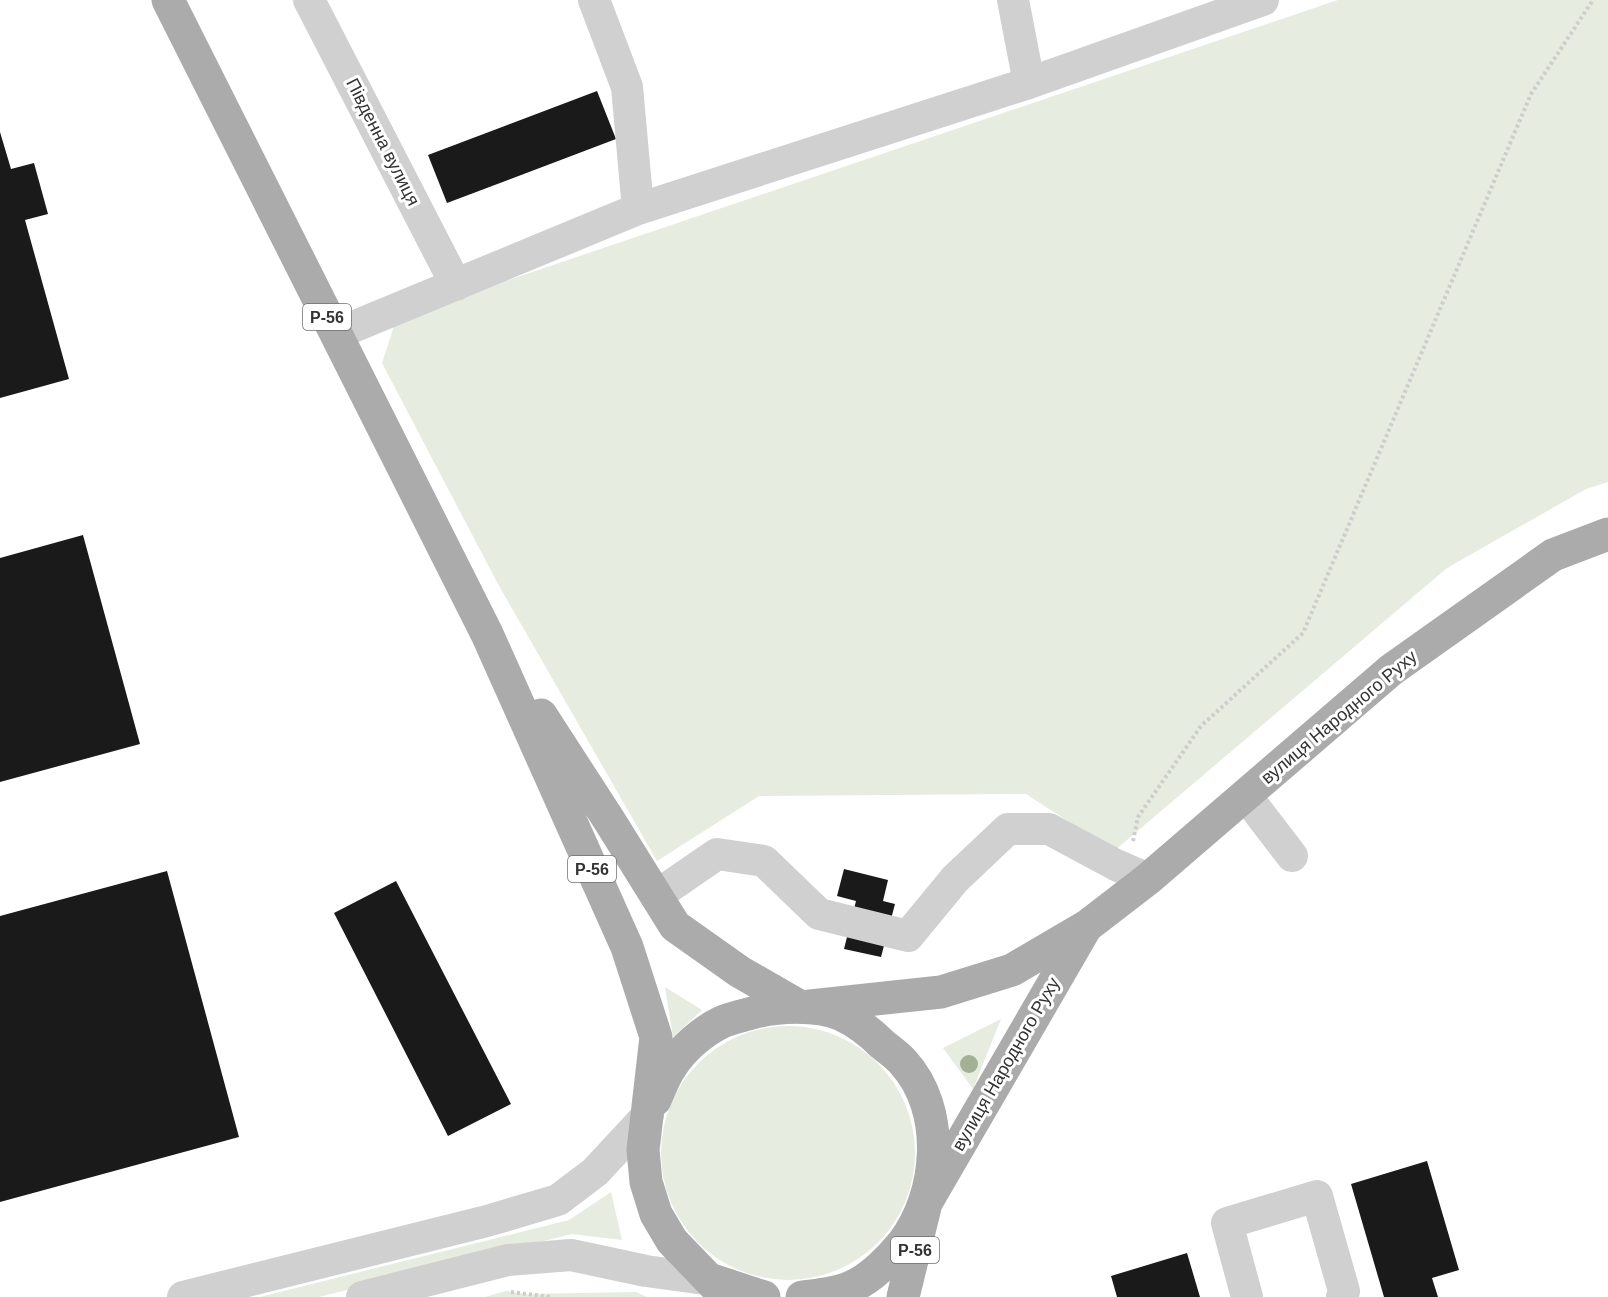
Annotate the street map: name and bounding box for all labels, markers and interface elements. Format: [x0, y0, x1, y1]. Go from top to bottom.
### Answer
street label: Південна вулиця [342, 75, 424, 209]
road number: Р-56 [303, 304, 351, 330]
street label: вулиця Народного Руху [1257, 646, 1421, 788]
road number: Р-56 [568, 856, 616, 882]
street label: вулиця Народного Руху [948, 974, 1064, 1154]
road number: Р-56 [891, 1237, 939, 1263]

